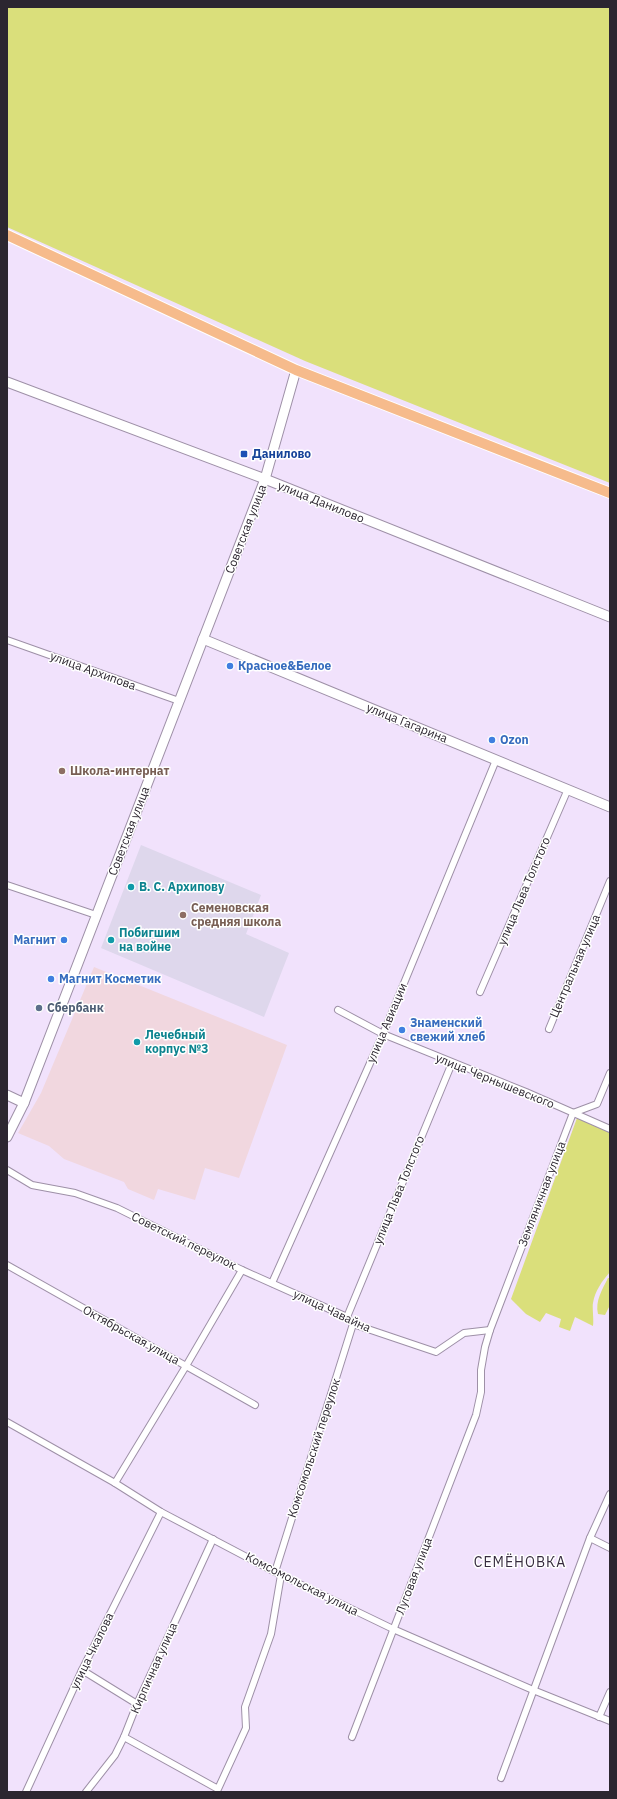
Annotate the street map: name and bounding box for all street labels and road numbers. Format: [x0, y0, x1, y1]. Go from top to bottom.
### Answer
street label: улица Данилово [276, 477, 367, 526]
street label: Советская улица [222, 482, 270, 575]
street label: улица Архипова [48, 648, 139, 693]
street label: улица Гагарина [364, 699, 451, 746]
street label: Советская улица [105, 784, 153, 877]
street label: улица Льва Толстого [494, 834, 553, 947]
street label: Центральная улица [546, 911, 603, 1020]
street label: улица Авиации [363, 981, 410, 1065]
street label: улица Чернышевского [434, 1050, 557, 1111]
street label: улица Льва Толстого [370, 1133, 427, 1246]
street label: Земляничная улица [515, 1138, 569, 1249]
street label: Советский переулок [129, 1209, 240, 1273]
street label: улица Чавайна [291, 1286, 374, 1335]
street label: Октябрьская улица [80, 1302, 183, 1368]
street label: Комсомольский переулок [284, 1376, 343, 1520]
street label: Луговая улица [392, 1535, 435, 1617]
street label: Комсомольская улица [243, 1549, 362, 1619]
street label: улица Чкалова [67, 1610, 117, 1692]
street label: Кирпичная улица [127, 1619, 181, 1716]

